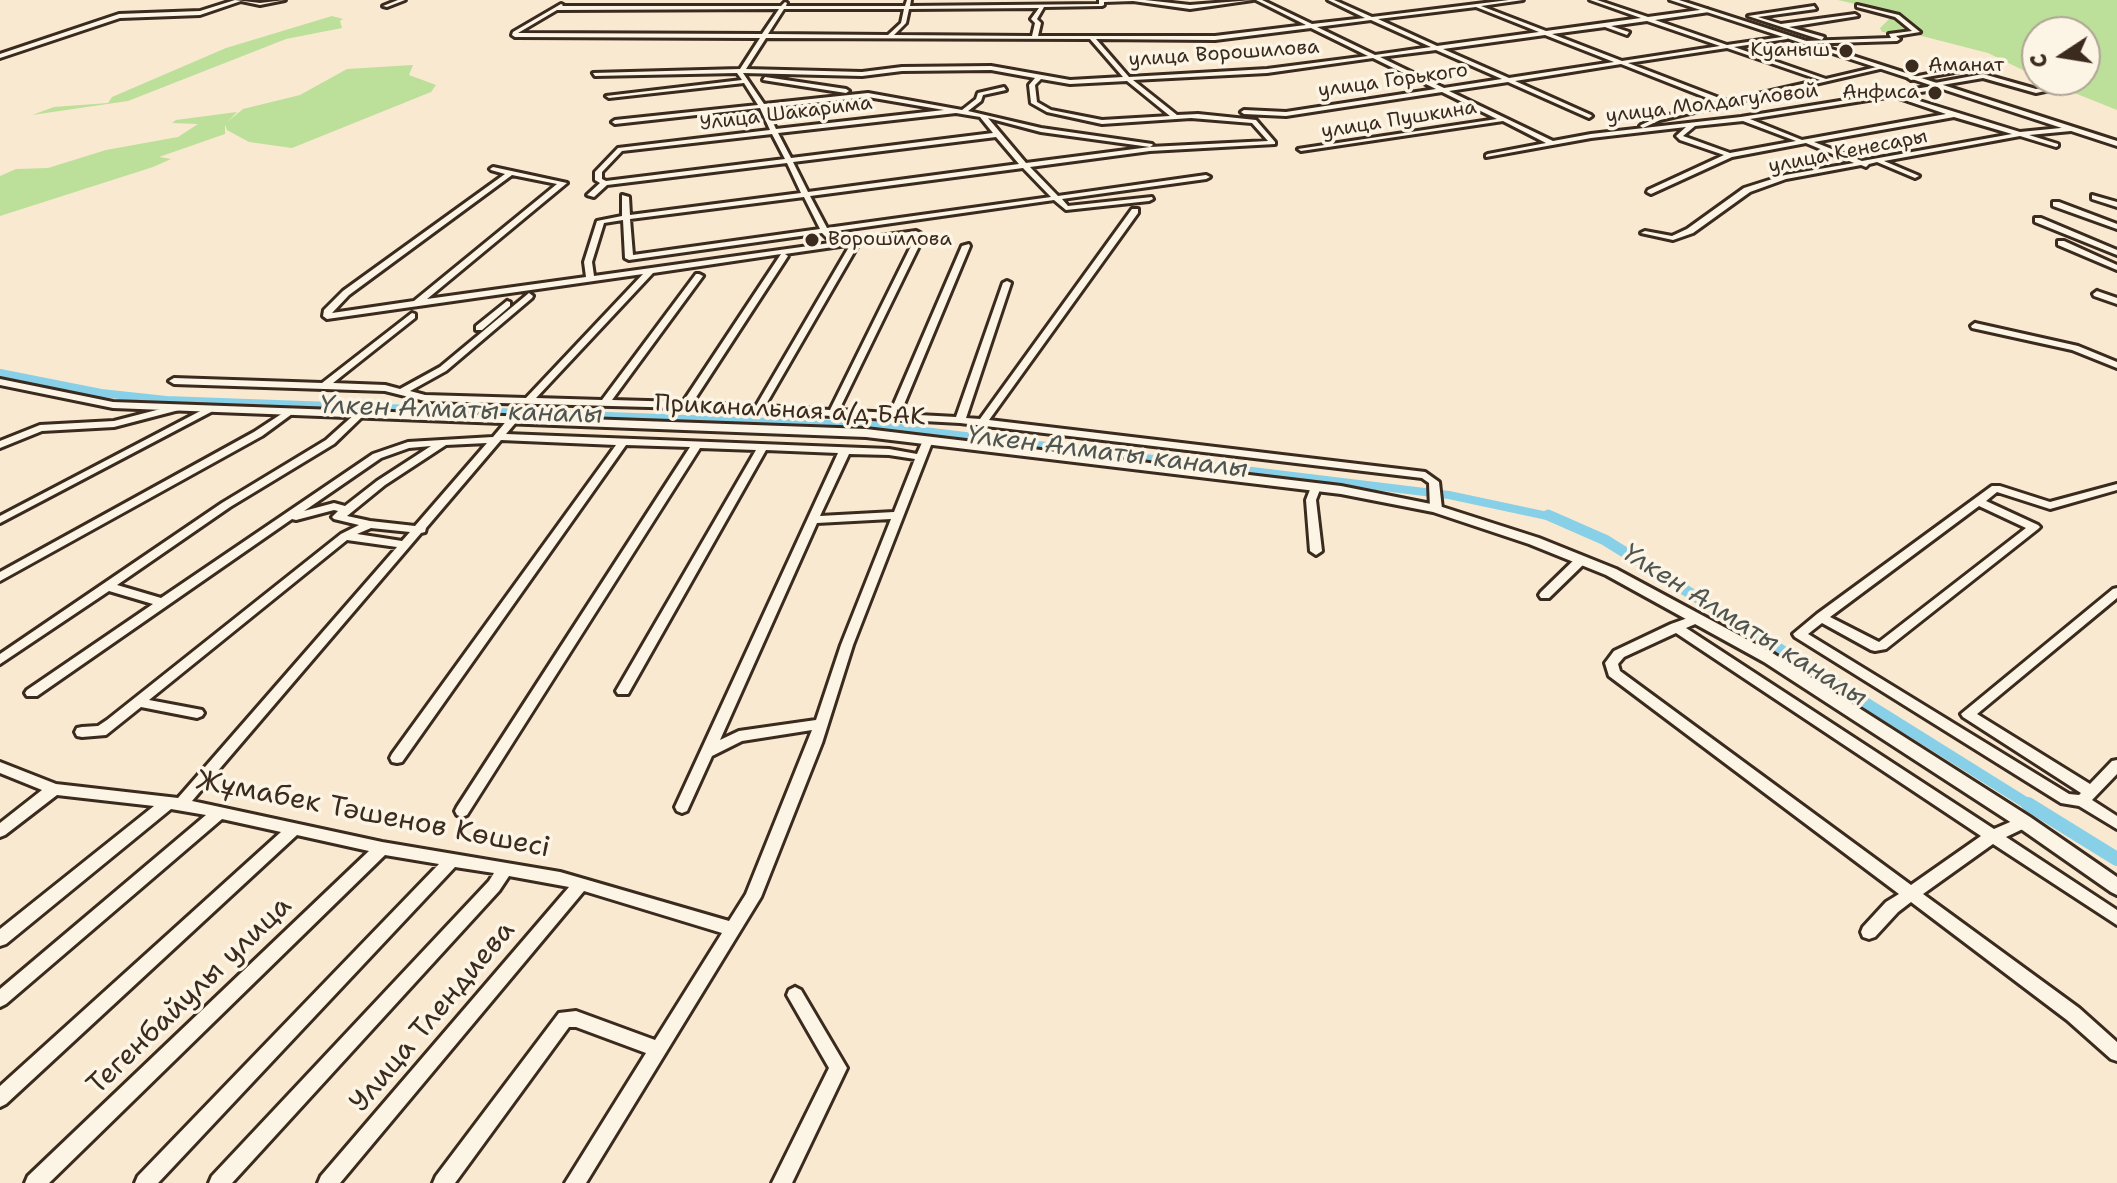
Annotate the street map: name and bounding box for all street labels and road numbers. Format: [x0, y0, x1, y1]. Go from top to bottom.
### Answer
street label: улица Ворошилова [1128, 35, 1320, 73]
street label: улица Горького [1317, 59, 1469, 103]
street label: улица Молдагуловой [1604, 79, 1820, 129]
street label: Улица Шакарима [698, 92, 874, 136]
street label: улица Пушкина [1320, 96, 1478, 144]
street label: улица Кенесары [1767, 125, 1929, 179]
street label: Приканальная а/д БАК [654, 390, 926, 432]
street label: Жұмабек Тәшенов Көшесі [193, 764, 553, 866]
street label: Тегенбайулы улица [81, 890, 299, 1102]
street label: Улица Тлендиева [343, 915, 523, 1119]

